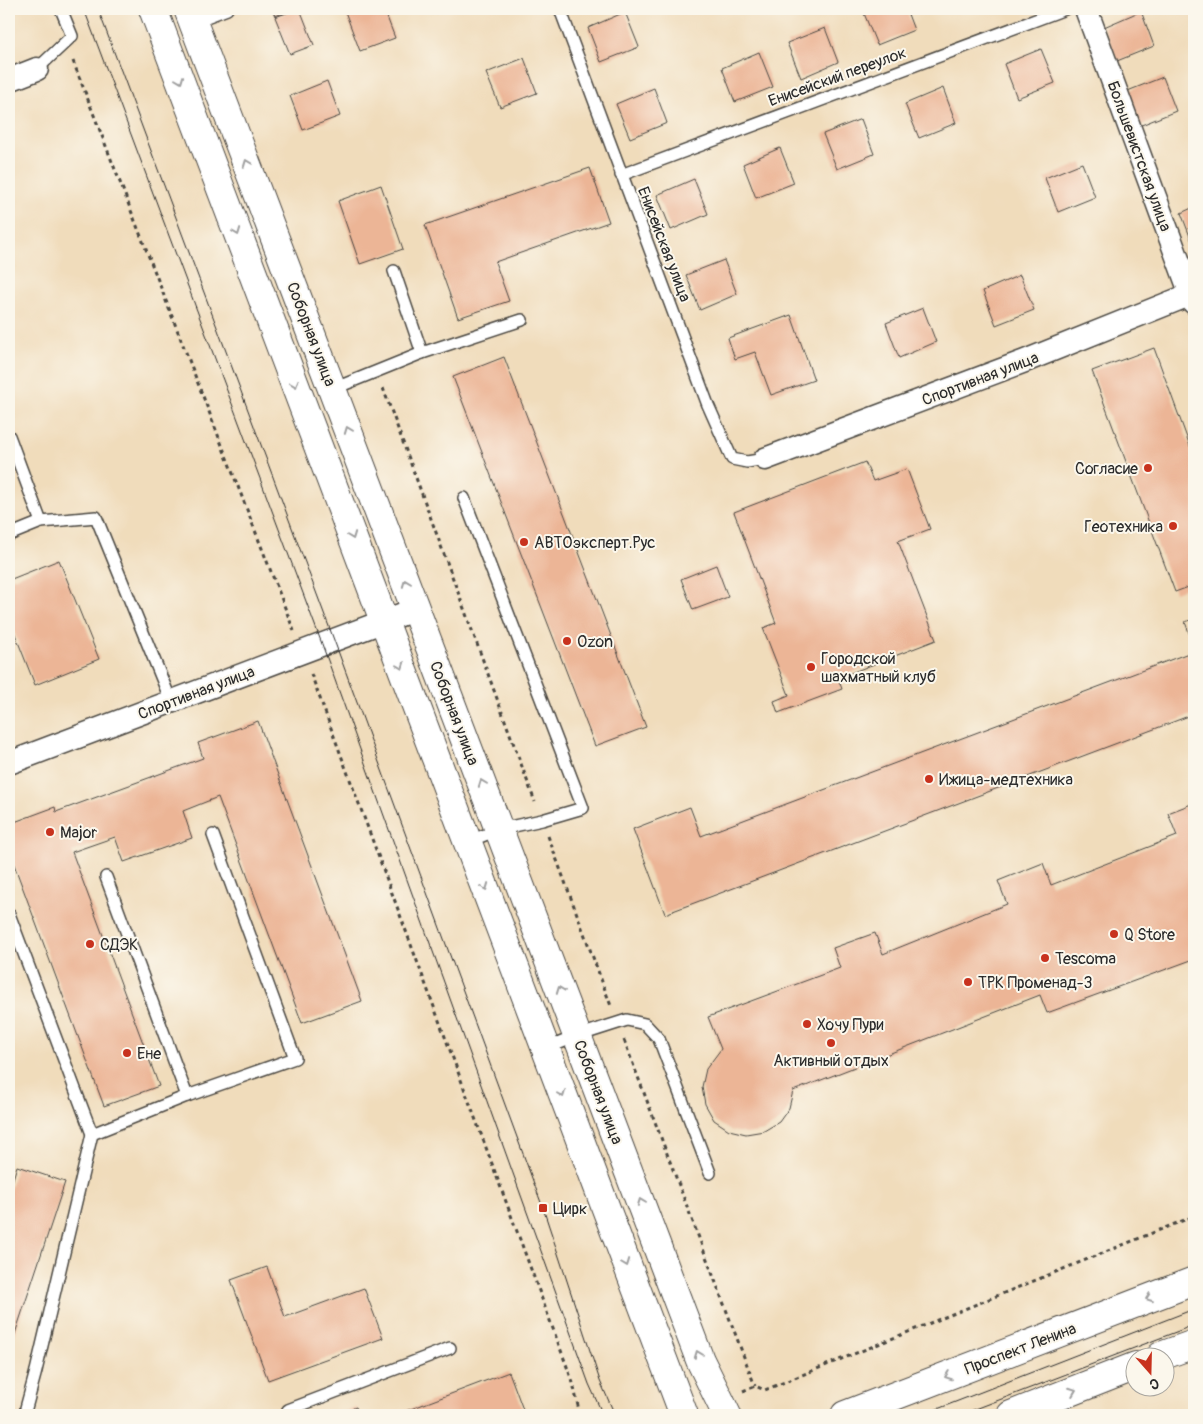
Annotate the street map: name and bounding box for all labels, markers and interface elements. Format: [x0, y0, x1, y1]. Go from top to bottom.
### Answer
street label: Енисейский переулок [766, 43, 909, 111]
one-way arrow [174, 75, 184, 83]
street label: Большевистская улица [1103, 78, 1176, 234]
one-way arrow [243, 160, 253, 168]
street label: Енисейская улица [633, 184, 695, 305]
one-way arrow [231, 227, 241, 235]
street label: Соборная улица [282, 279, 340, 389]
street label: Спортивная улица [919, 347, 1042, 410]
one-way arrow [289, 379, 299, 387]
one-way arrow [344, 427, 354, 435]
place label: Согласие [1075, 459, 1138, 479]
marker: Согласие [1142, 462, 1154, 474]
place label: Геотехника [1084, 517, 1163, 537]
marker: Геотехника [1167, 520, 1179, 532]
one-way arrow [346, 531, 356, 539]
place label: АВТОэксперт.Рус [534, 533, 655, 553]
marker: АВТОэксперт.Рус [518, 536, 530, 548]
one-way arrow [402, 579, 412, 587]
place label: Ozon [577, 632, 613, 652]
marker: Ozon [561, 635, 573, 647]
place label: Городской шахматный клуб [821, 649, 936, 687]
street label: Соборная улица [425, 658, 483, 768]
street label: Спортивная улица [135, 661, 258, 724]
marker: Городской шахматный клуб [805, 661, 817, 673]
one-way arrow [396, 662, 406, 670]
place label: Ижица-медтехника [939, 770, 1073, 790]
marker: Ижица-медтехника [923, 773, 935, 785]
one-way arrow [478, 780, 488, 788]
place label: Major [60, 823, 97, 843]
marker: Major [44, 826, 56, 838]
one-way arrow [479, 882, 489, 891]
place label: Q Store [1124, 925, 1175, 945]
marker: Q Store [1108, 928, 1120, 940]
place label: СДЭК [100, 935, 138, 955]
marker: СДЭК [84, 938, 96, 950]
place label: Tescoma [1055, 949, 1116, 969]
marker: Tescoma [1039, 952, 1051, 964]
place label: ТРК Променад-3 [978, 973, 1093, 993]
marker: ТРК Променад-3 [962, 976, 974, 988]
one-way arrow [556, 987, 566, 995]
place label: Хочу Пури [817, 1015, 884, 1035]
marker: Хочу Пури [801, 1018, 813, 1030]
street label: Соборная улица [569, 1037, 627, 1147]
marker: Активный отдых [825, 1037, 837, 1049]
place label: Ене [137, 1044, 161, 1064]
marker: Ене [121, 1047, 133, 1059]
place label: Активный отдых [773, 1051, 889, 1071]
one-way arrow [556, 1089, 566, 1098]
place label: Цирк [553, 1199, 587, 1219]
one-way arrow [637, 1199, 647, 1207]
marker: Цирк [537, 1202, 549, 1214]
one-way arrow [620, 1258, 630, 1266]
one-way arrow [1145, 1292, 1154, 1303]
street label: Проспект Ленина [962, 1319, 1079, 1379]
north arrow [1126, 1346, 1176, 1396]
one-way arrow [694, 1351, 704, 1359]
one-way arrow [944, 1369, 953, 1380]
text: С [1147, 1374, 1161, 1393]
one-way arrow [1068, 1387, 1076, 1397]

